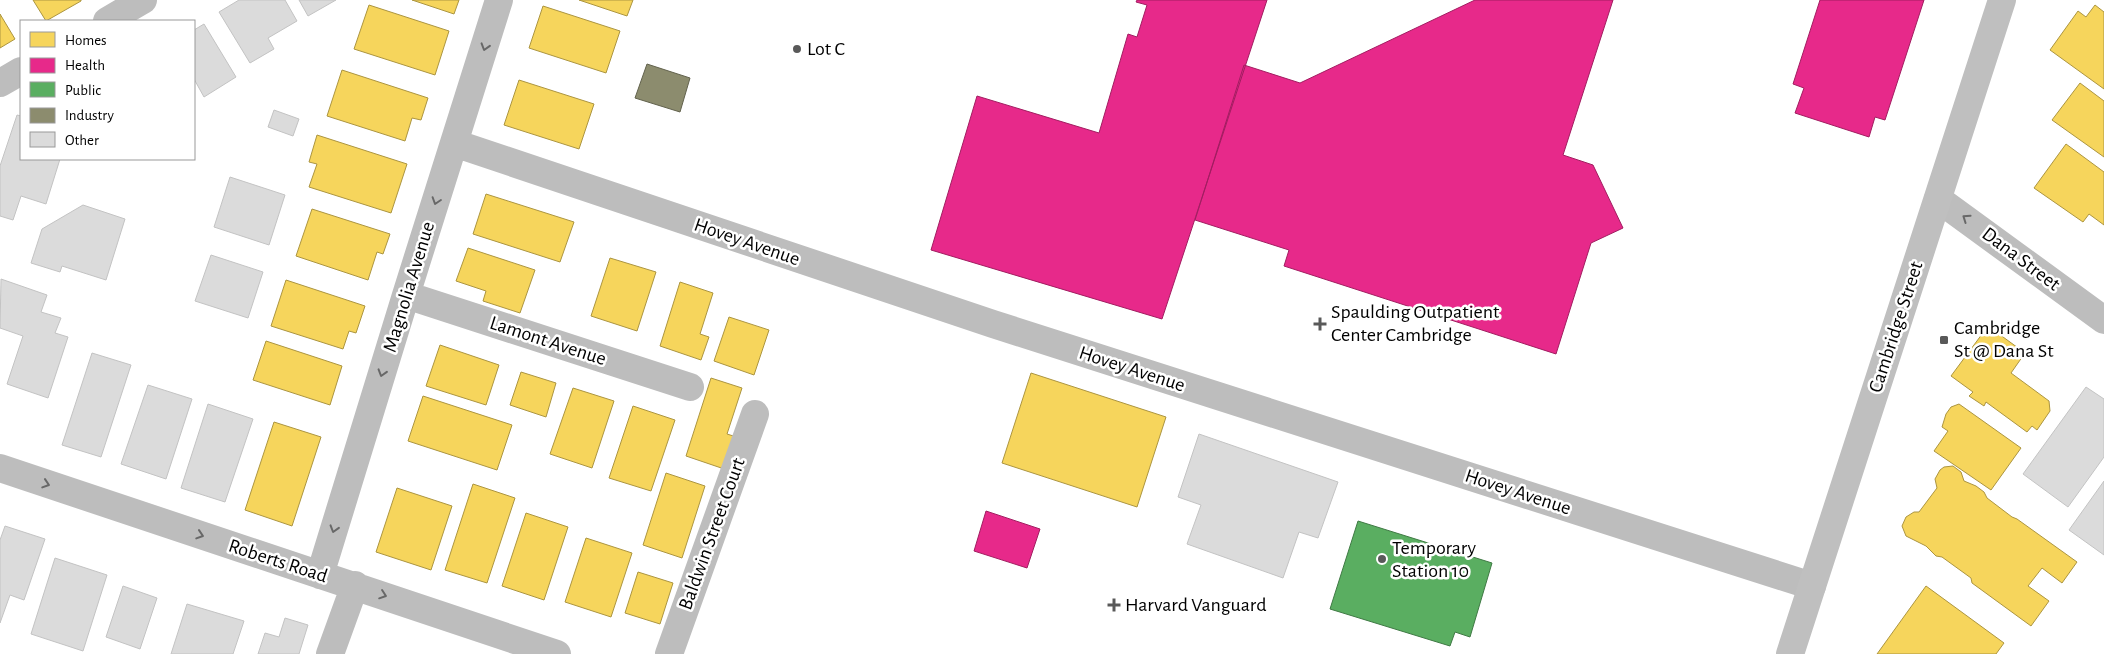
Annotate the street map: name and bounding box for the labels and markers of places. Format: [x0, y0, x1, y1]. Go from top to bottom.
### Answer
place label: Lot C [807, 39, 845, 59]
marker: Lot C [791, 43, 803, 55]
place label: Spaulding Outpatient Center Cambridge [1331, 302, 1500, 345]
marker: Spaulding Outpatient Center Cambridge [1313, 317, 1327, 331]
place label: Cambridge St @ Dana St [1954, 318, 2054, 361]
marker: Cambridge St @ Dana St [1938, 334, 1950, 346]
place label: Temporary Station 10 [1392, 538, 1476, 581]
marker: Temporary Station 10 [1376, 553, 1388, 565]
place label: Harvard Vanguard [1125, 595, 1267, 615]
marker: Harvard Vanguard [1107, 598, 1121, 612]

